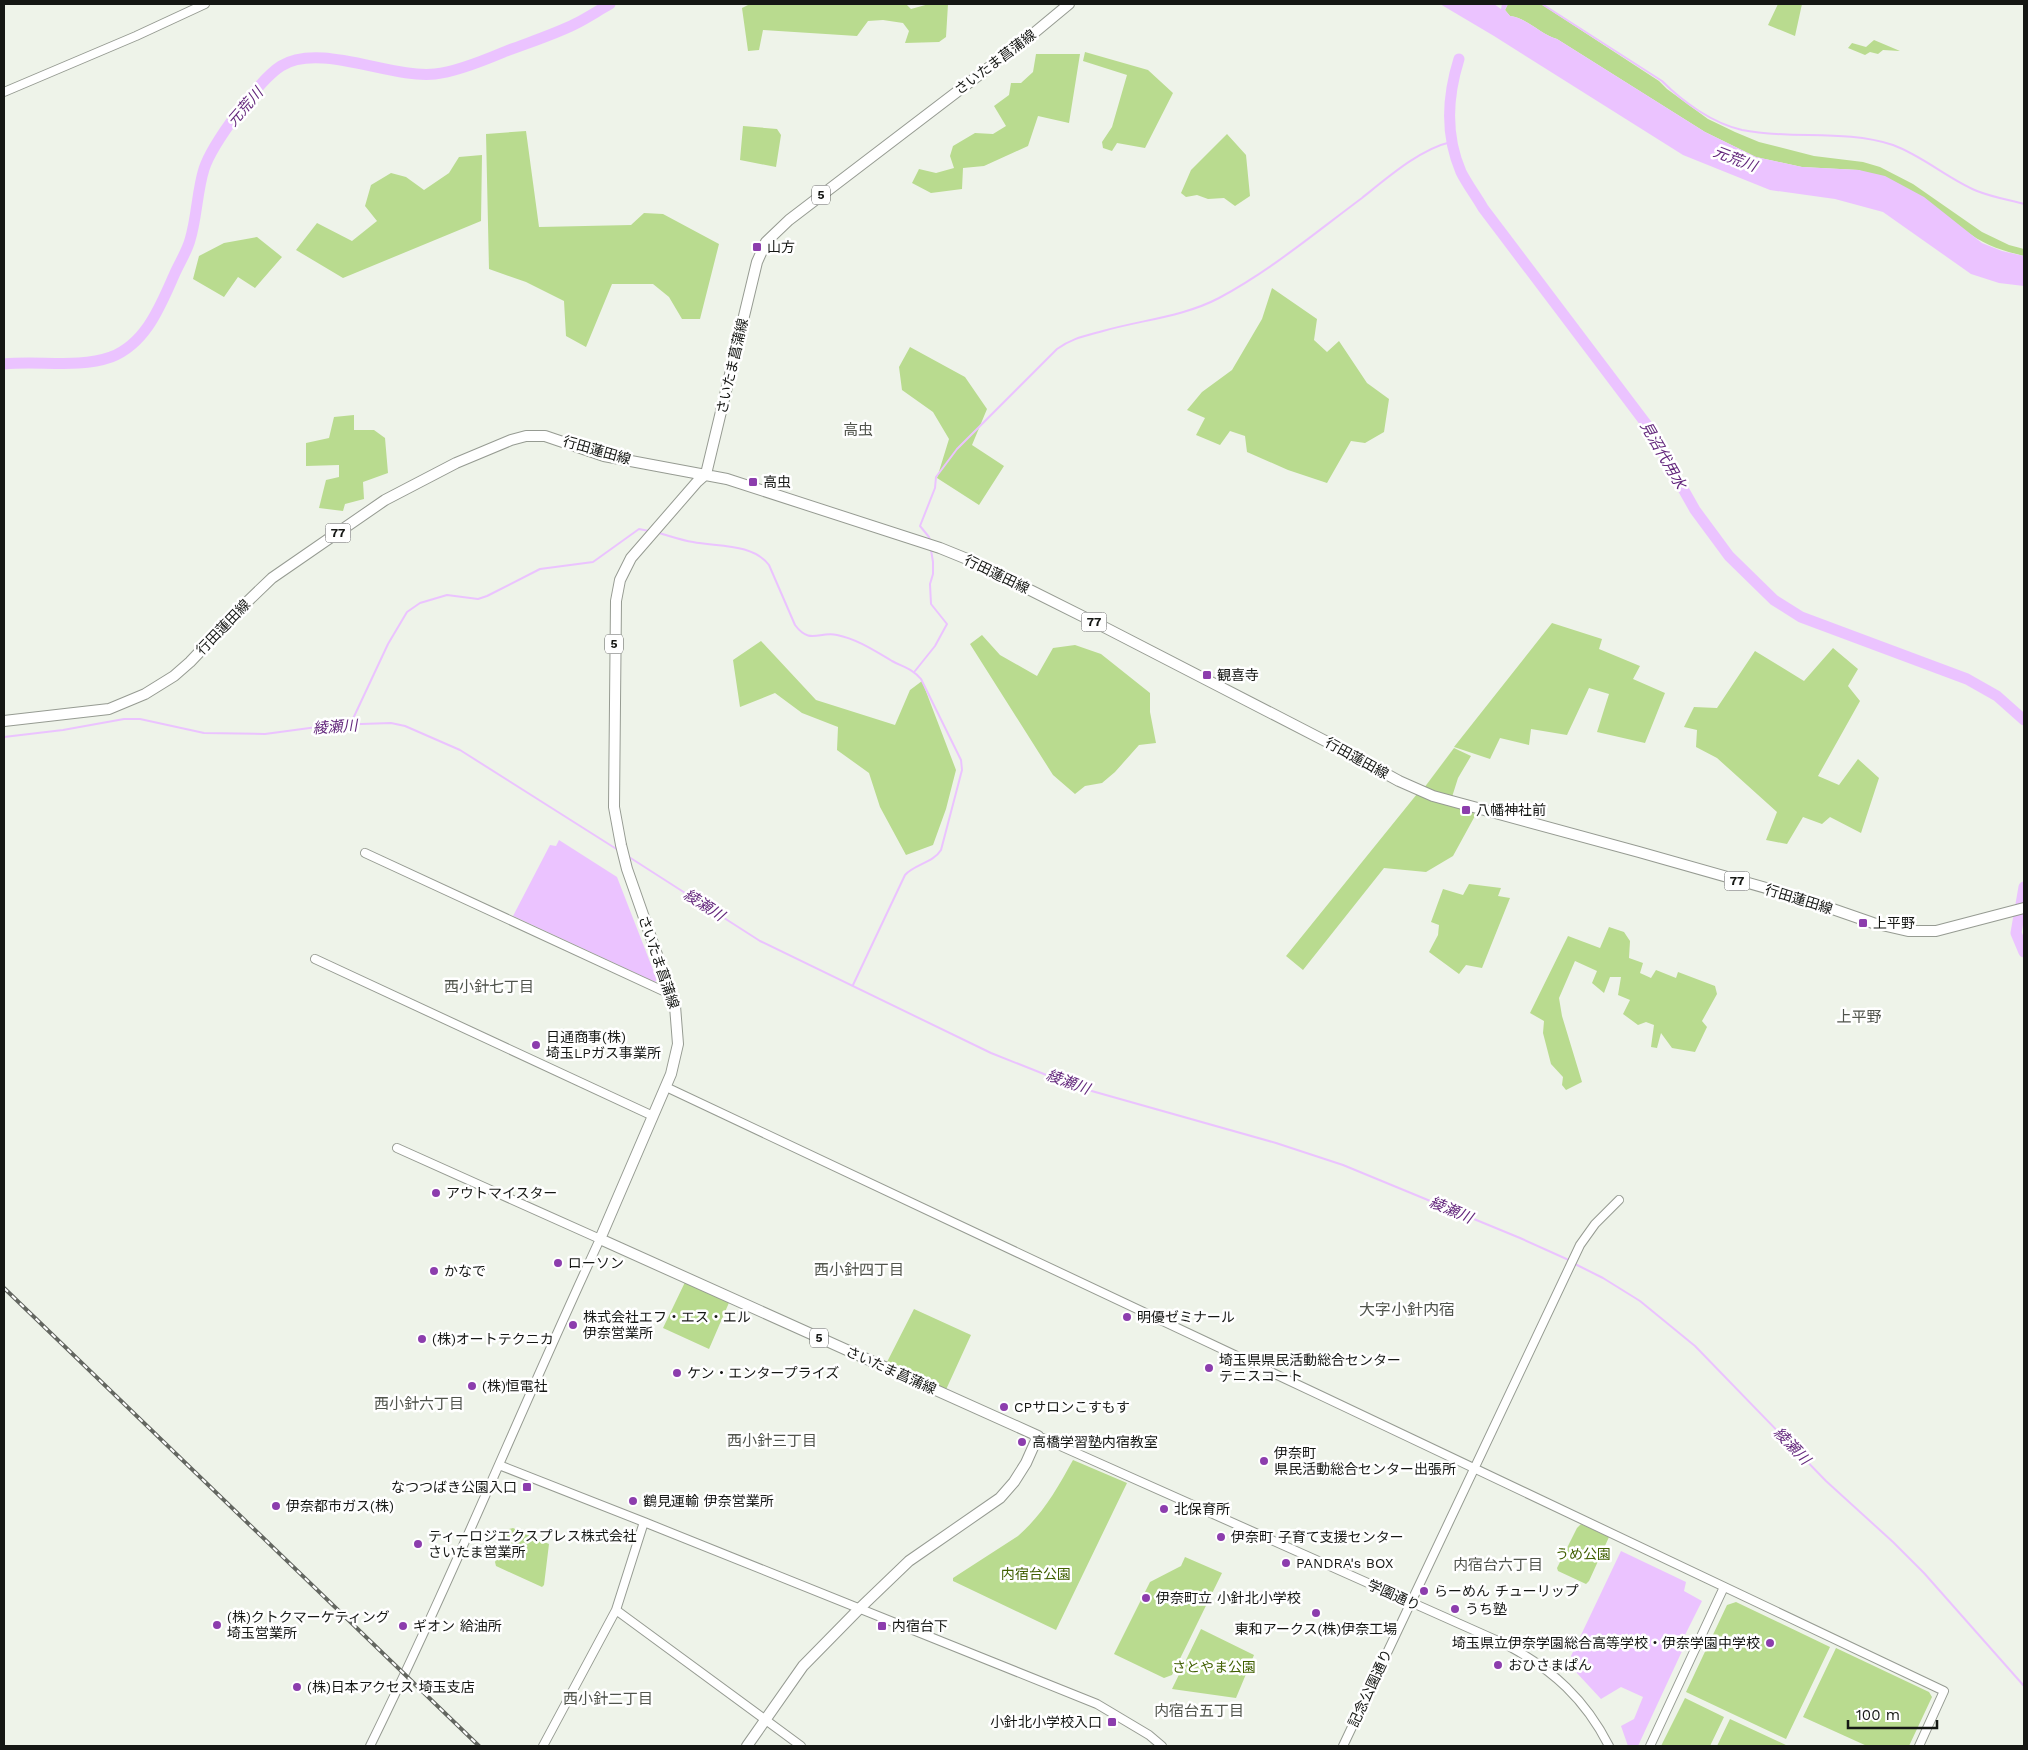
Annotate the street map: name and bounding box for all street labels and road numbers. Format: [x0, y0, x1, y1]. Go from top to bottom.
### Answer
street label: さいたま菖蒲線 [951, 26, 1039, 98]
road number: 5 [812, 186, 830, 204]
street label: さいたま菖蒲線 [713, 317, 751, 415]
street label: 行田蓮田線 [561, 433, 633, 467]
road number: 77 [326, 524, 350, 542]
street label: 行田蓮田線 [962, 551, 1032, 597]
street label: 行田蓮田線 [193, 596, 253, 658]
road number: 77 [1082, 612, 1106, 632]
road number: 5 [605, 634, 623, 654]
street label: 行田蓮田線 [1323, 734, 1391, 782]
road number: 77 [1724, 871, 1750, 890]
street label: 行田蓮田線 [1763, 881, 1835, 917]
street label: さいたま菖蒲線 [636, 913, 682, 1011]
road number: 5 [810, 1329, 828, 1348]
street label: さいたま菖蒲線 [843, 1343, 939, 1397]
street label: 学園通り [1365, 1576, 1423, 1614]
street label: 記念公園通り [1345, 1647, 1395, 1729]

